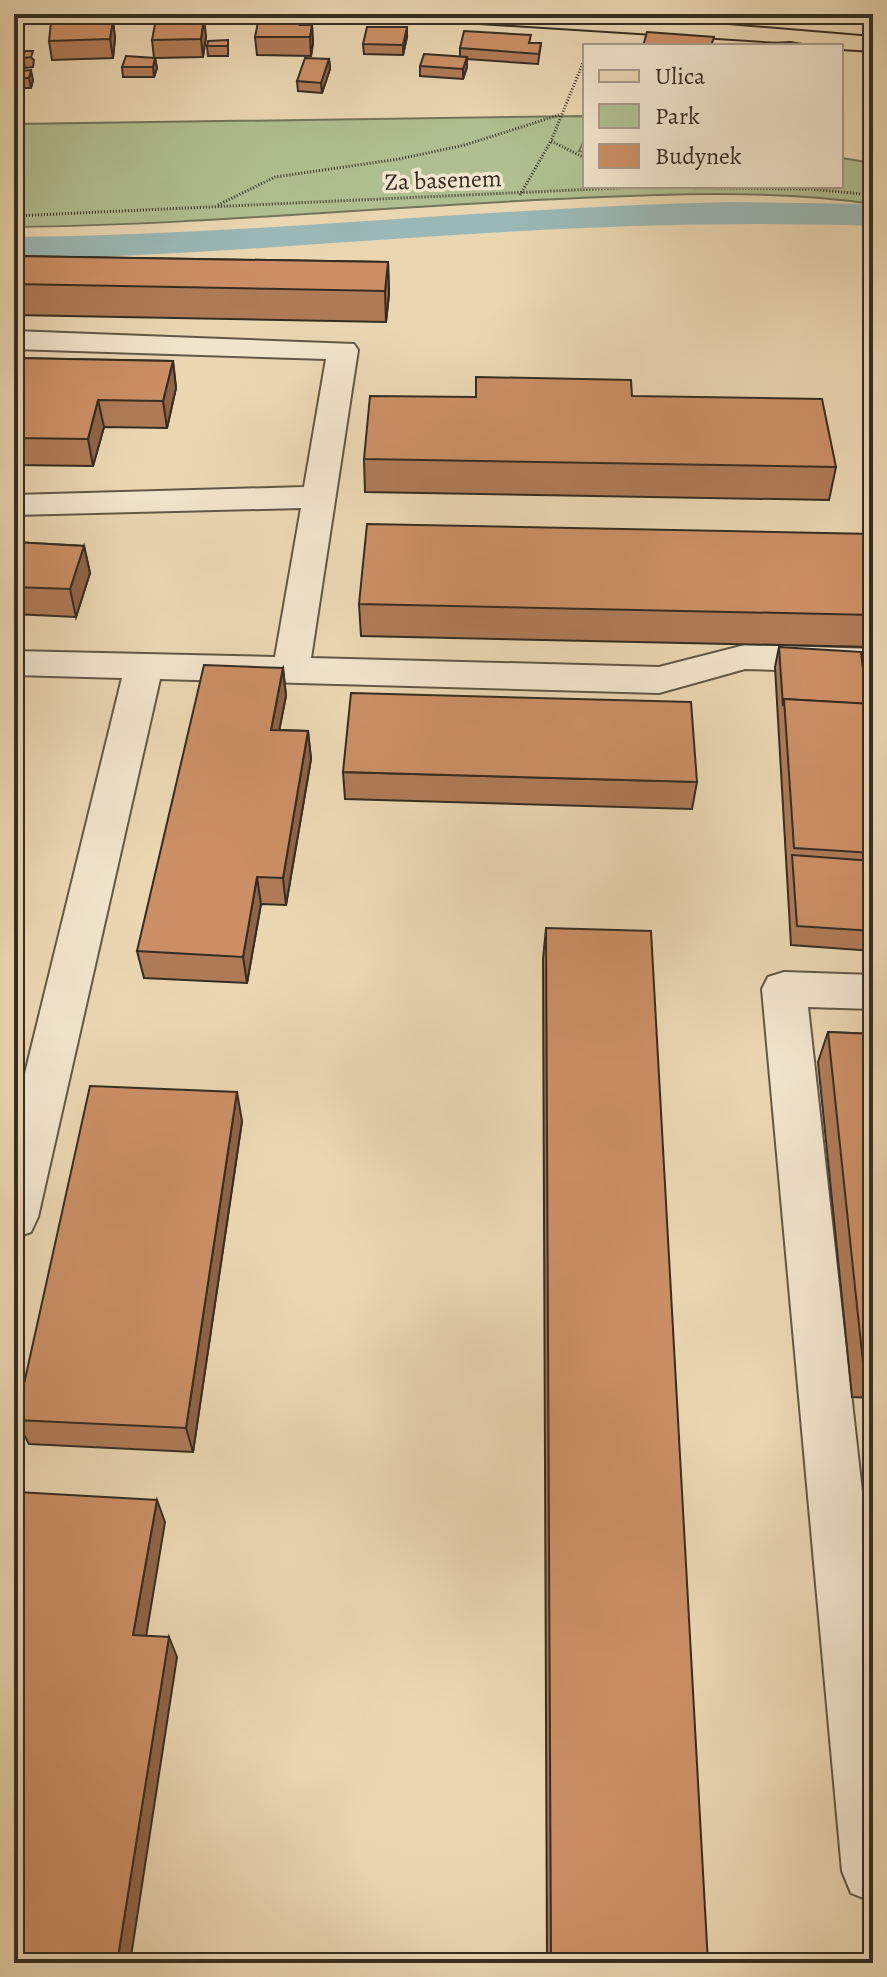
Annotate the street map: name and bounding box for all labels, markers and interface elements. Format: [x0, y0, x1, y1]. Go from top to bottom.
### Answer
legend [583, 44, 843, 188]
text: Ulica [655, 60, 706, 92]
text: Park [655, 100, 700, 132]
text: Budynek [655, 140, 742, 172]
street label: Za basenem [384, 162, 502, 198]

